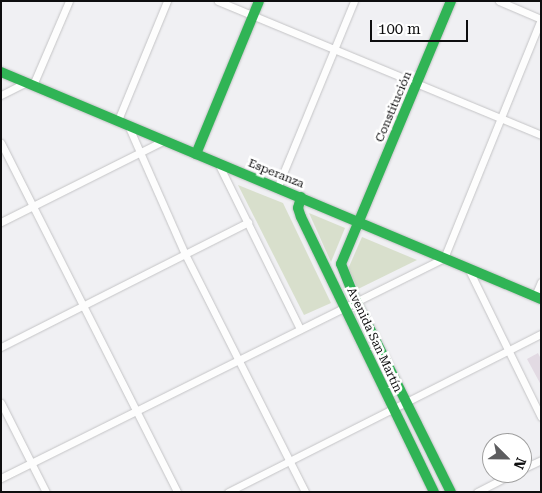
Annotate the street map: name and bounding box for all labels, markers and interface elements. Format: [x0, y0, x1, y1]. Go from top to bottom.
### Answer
scale bar [372, 10, 470, 42]
text: 100 m [378, 20, 421, 38]
street label: Constitución [373, 69, 415, 145]
street label: Esperanza [246, 156, 306, 192]
street label: Avenida San Martín [343, 285, 405, 395]
north arrow [482, 433, 532, 483]
text: N [510, 455, 529, 472]

